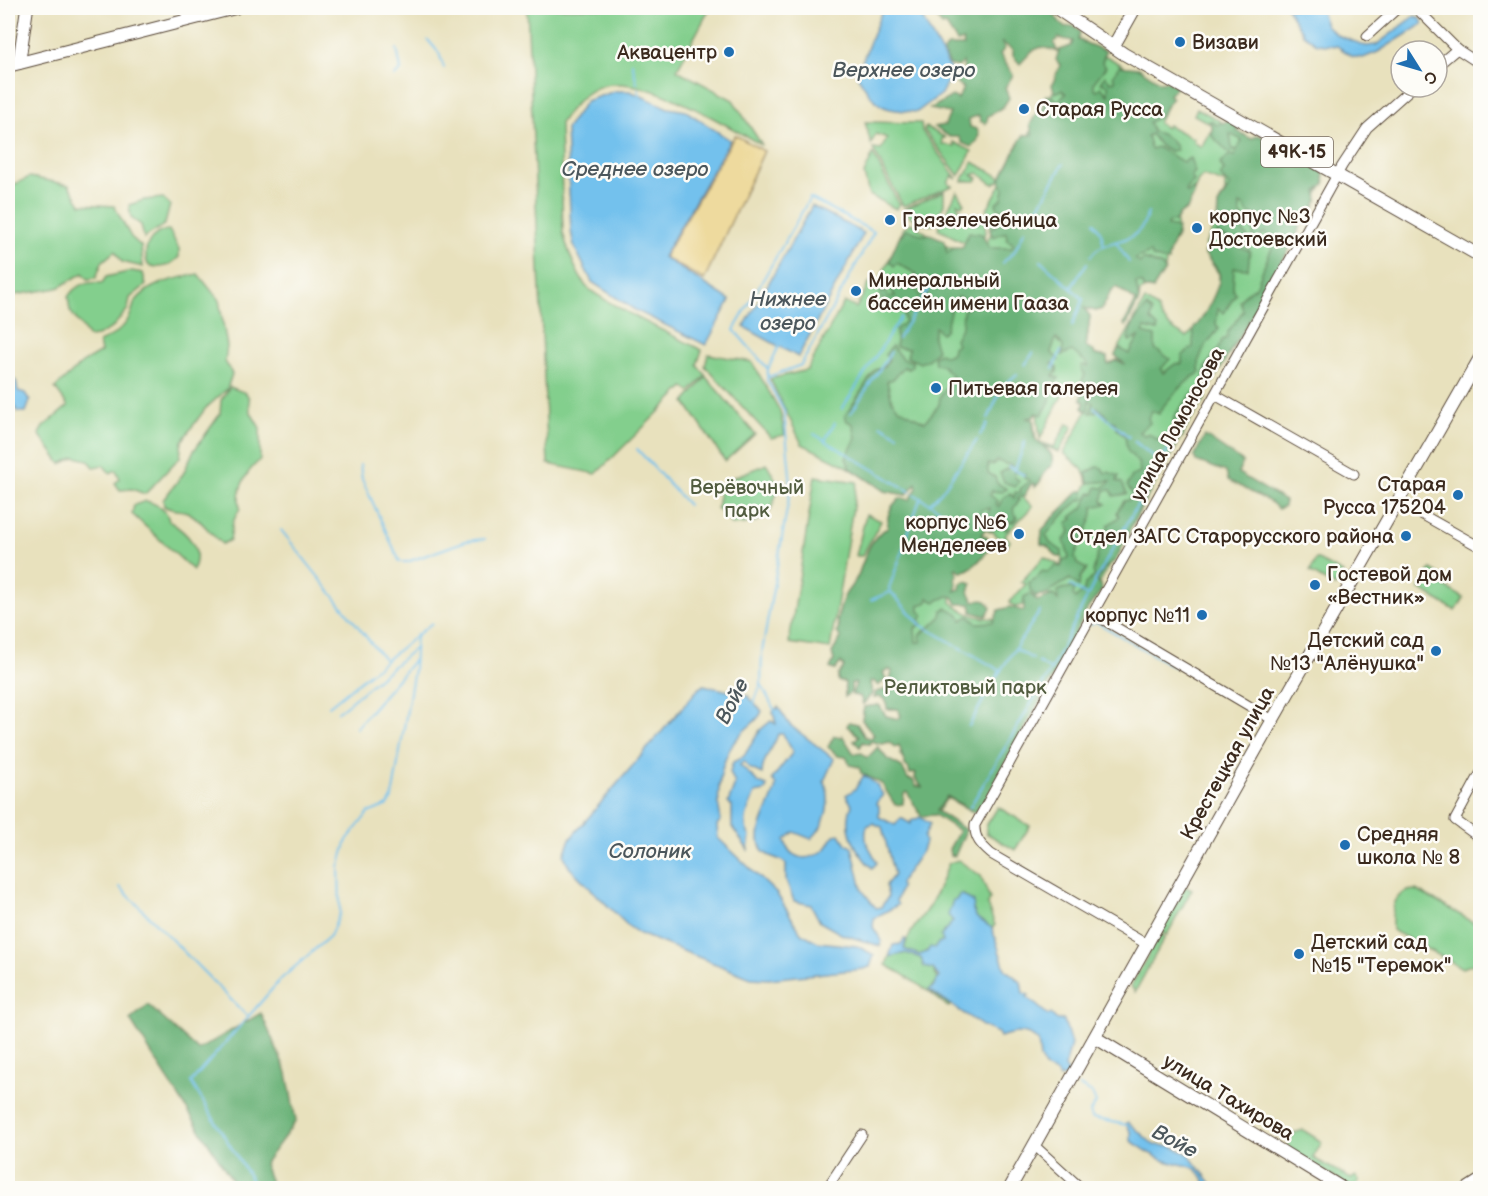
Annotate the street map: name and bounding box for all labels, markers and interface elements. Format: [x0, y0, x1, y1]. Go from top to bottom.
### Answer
place label: Визави [1192, 31, 1259, 55]
marker: Визави [1173, 35, 1187, 49]
north arrow [1389, 39, 1449, 99]
place label: Аквацентр [616, 41, 718, 65]
marker: Аквацентр [722, 45, 736, 59]
water label: Верхнее озеро [833, 58, 975, 83]
text: С [1419, 67, 1441, 87]
place label: Старая Русса [1036, 98, 1163, 122]
marker: Старая Русса [1017, 102, 1031, 116]
road number: 49К-15 [1261, 137, 1333, 167]
water label: Среднее озеро [561, 157, 709, 182]
place label: корпус №3 Достоевский [1209, 205, 1327, 252]
place label: Грязелечебница [902, 209, 1057, 233]
marker: Грязелечебница [883, 213, 897, 227]
marker: корпус №3 Достоевский [1190, 221, 1204, 235]
place label: Минеральный бассейн имени Гааза [868, 269, 1069, 316]
marker: Минеральный бассейн имени Гааза [849, 284, 863, 298]
water label: Нижнее озеро [749, 287, 827, 336]
street label: улица Ломоносова [1126, 343, 1230, 505]
place label: Питьевая галерея [948, 377, 1118, 401]
marker: Питьевая галерея [929, 381, 943, 395]
place label: Старая Русса 175204 [1323, 473, 1446, 520]
park label: Верёвочный парк [690, 476, 804, 523]
marker: Старая Русса 175204 [1451, 488, 1465, 502]
place label: корпус №6 Менделеев [900, 511, 1008, 558]
place label: Отдел ЗАГС Старорусского района [1069, 525, 1394, 549]
marker: корпус №6 Менделеев [1012, 527, 1026, 541]
marker: Отдел ЗАГС Старорусского района [1399, 529, 1413, 543]
place label: Гостевой дом «Вестник» [1327, 563, 1452, 610]
marker: Гостевой дом «Вестник» [1308, 578, 1322, 592]
place label: корпус №11 [1085, 604, 1190, 628]
marker: корпус №11 [1195, 608, 1209, 622]
place label: Детский сад №13 "Алёнушка" [1270, 629, 1424, 676]
marker: Детский сад №13 "Алёнушка" [1429, 644, 1443, 658]
water label: Войе [710, 674, 755, 728]
park label: Реликтовый парк [883, 676, 1047, 700]
street label: Крестецкая улица [1176, 683, 1280, 844]
place label: Средняя школа № 8 [1357, 823, 1460, 870]
marker: Средняя школа № 8 [1338, 838, 1352, 852]
water label: Солоник [609, 839, 692, 864]
place label: Детский сад №15 "Теремок" [1311, 931, 1451, 978]
marker: Детский сад №15 "Теремок" [1292, 947, 1306, 961]
street label: улица Тахирова [1159, 1049, 1298, 1146]
water label: Войе [1148, 1119, 1202, 1164]

